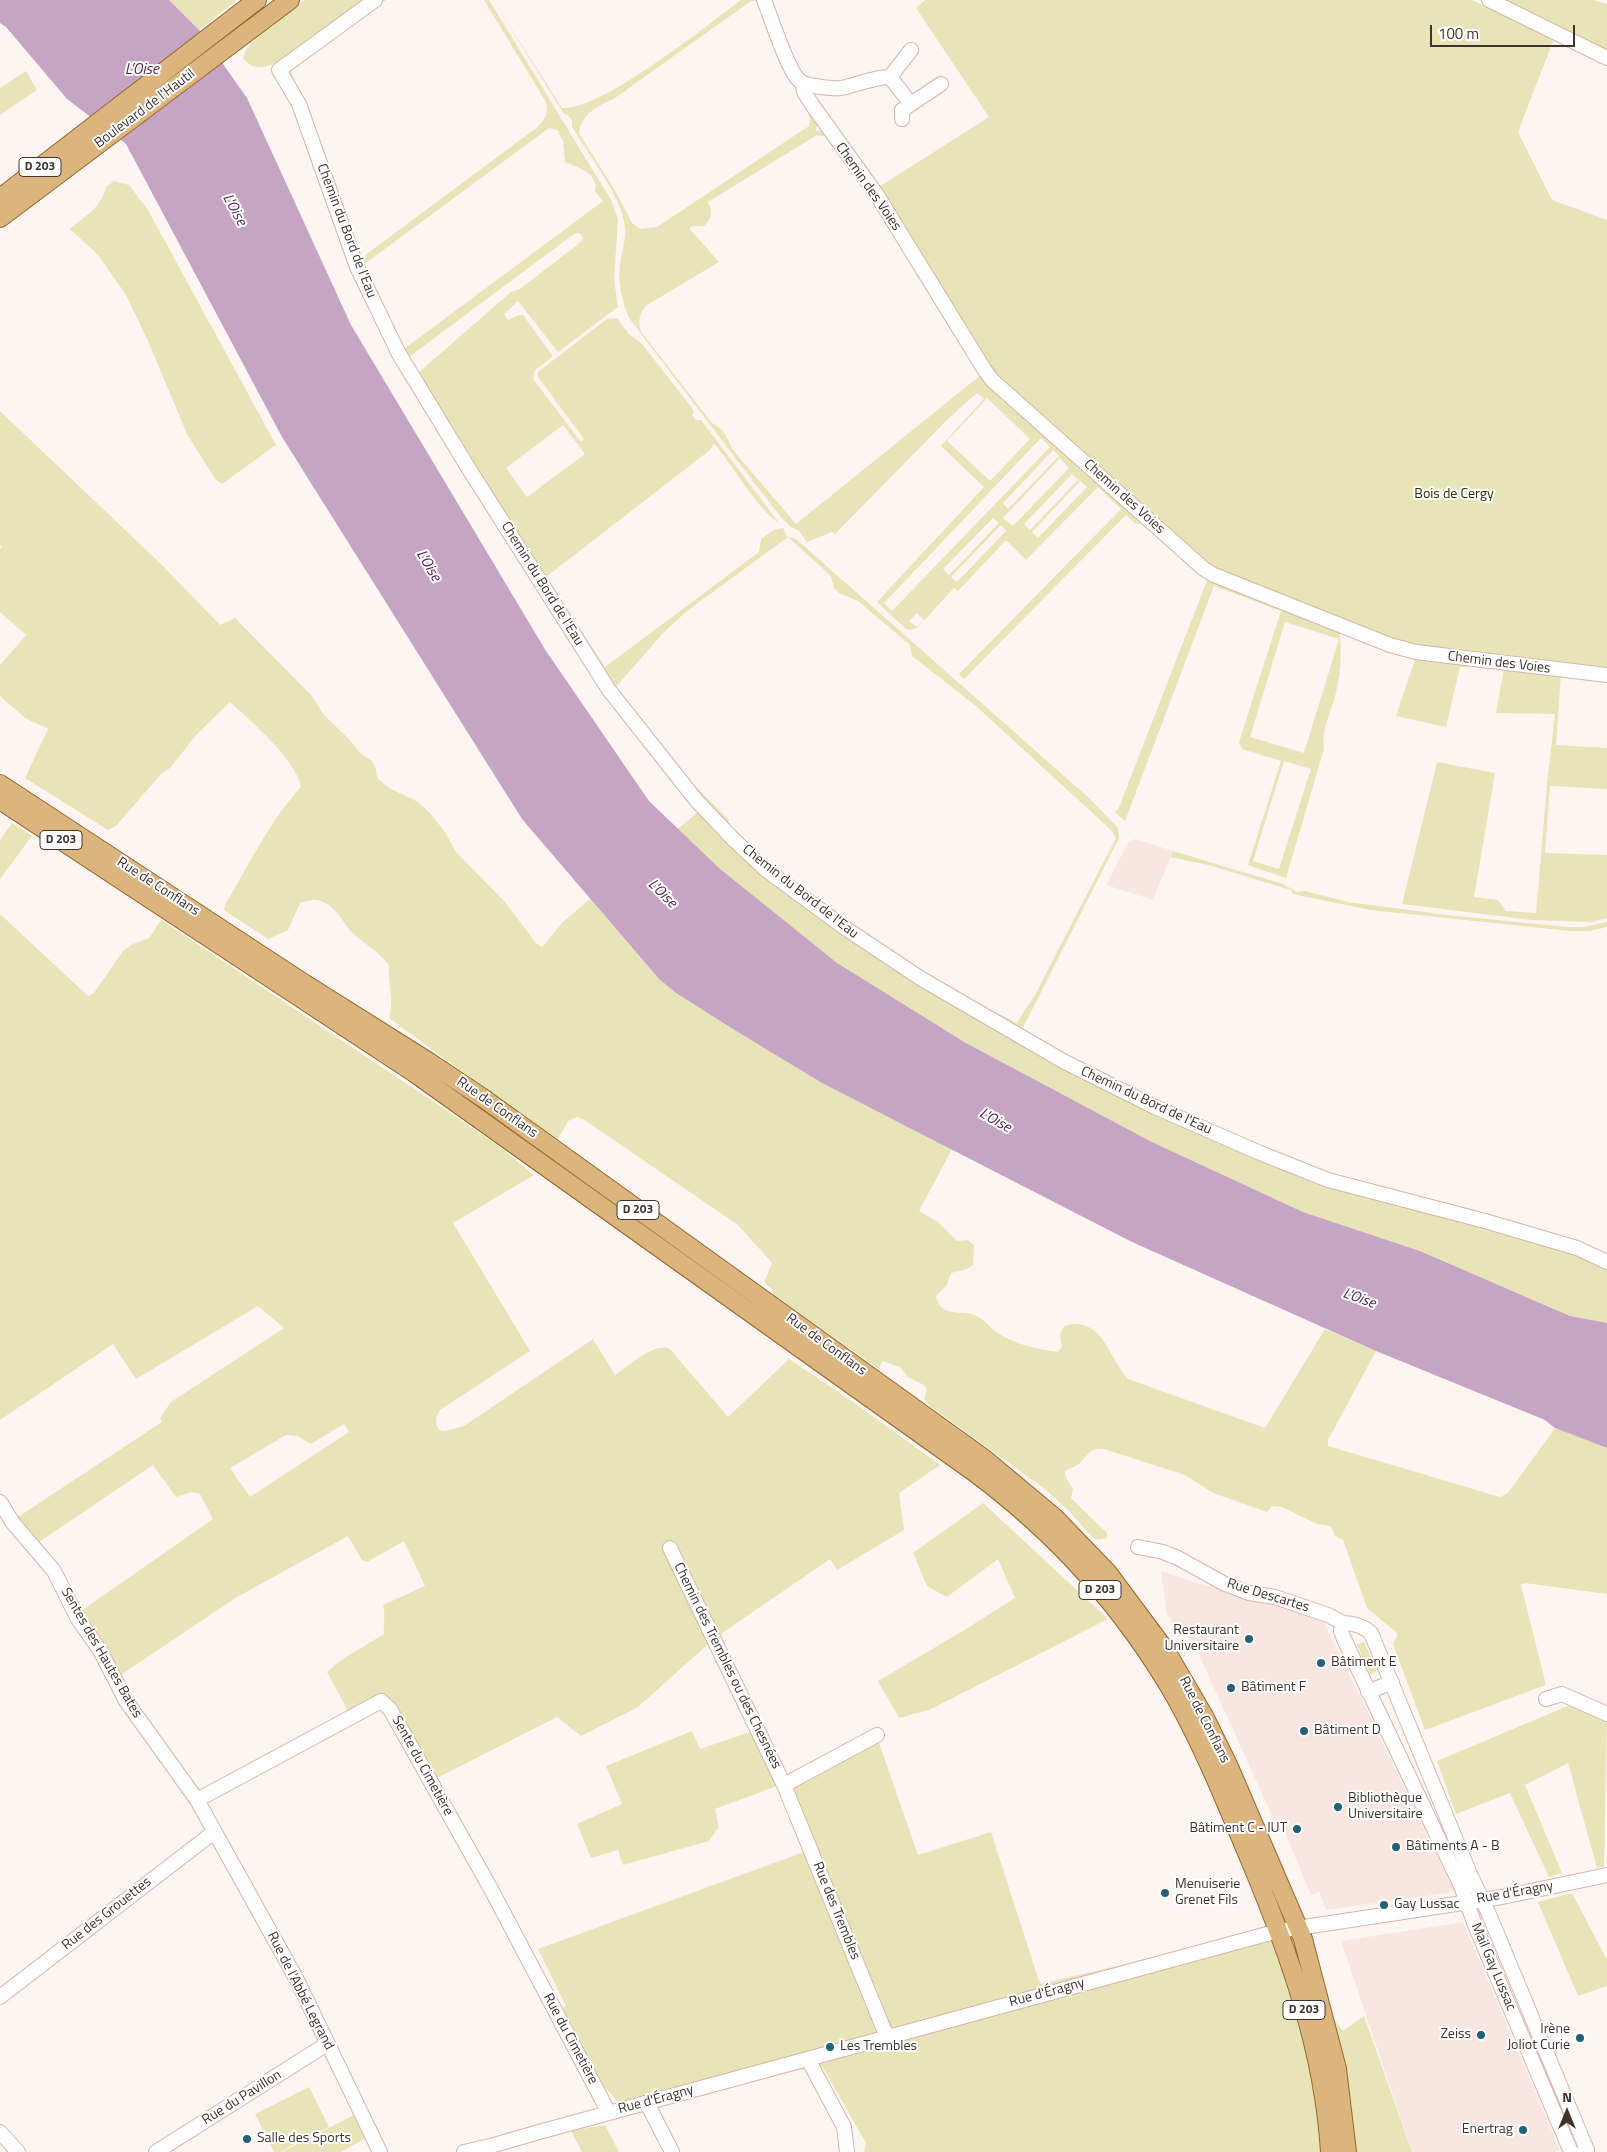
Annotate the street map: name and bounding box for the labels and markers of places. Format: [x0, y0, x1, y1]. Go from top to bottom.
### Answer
place label: Restaurant Universitaire [1165, 1623, 1239, 1655]
marker: Restaurant Universitaire [1243, 1633, 1255, 1645]
place label: Bâtiment E [1331, 1655, 1397, 1671]
marker: Bâtiment E [1315, 1657, 1327, 1669]
place label: Bâtiment F [1241, 1680, 1306, 1696]
marker: Bâtiment F [1225, 1682, 1237, 1694]
place label: Bâtiment D [1314, 1723, 1381, 1739]
marker: Bâtiment D [1298, 1725, 1310, 1737]
place label: Bibliothèque Universitaire [1348, 1791, 1422, 1824]
marker: Bibliothèque Universitaire [1332, 1801, 1344, 1813]
place label: Bâtiment C - IUT [1189, 1821, 1287, 1837]
marker: Bâtiment C - IUT [1291, 1823, 1303, 1835]
place label: Bâtiments A - B [1406, 1839, 1500, 1855]
marker: Bâtiments A - B [1390, 1841, 1402, 1853]
place label: Menuiserie Grenet Fils [1175, 1877, 1240, 1910]
marker: Menuiserie Grenet Fils [1159, 1887, 1171, 1899]
place label: Gay Lussac [1394, 1897, 1460, 1913]
marker: Gay Lussac [1378, 1899, 1390, 1911]
place label: Irène Joliot Curie [1507, 2022, 1570, 2054]
place label: Zeiss [1440, 2027, 1471, 2043]
marker: Zeiss [1475, 2029, 1487, 2041]
marker: Irène Joliot Curie [1574, 2032, 1586, 2044]
place label: Les Trembles [840, 2039, 917, 2055]
marker: Les Trembles [824, 2041, 836, 2053]
place label: Enertrag [1462, 2122, 1513, 2138]
marker: Enertrag [1517, 2124, 1529, 2136]
place label: Salle des Sports [257, 2131, 351, 2147]
marker: Salle des Sports [241, 2133, 253, 2145]

